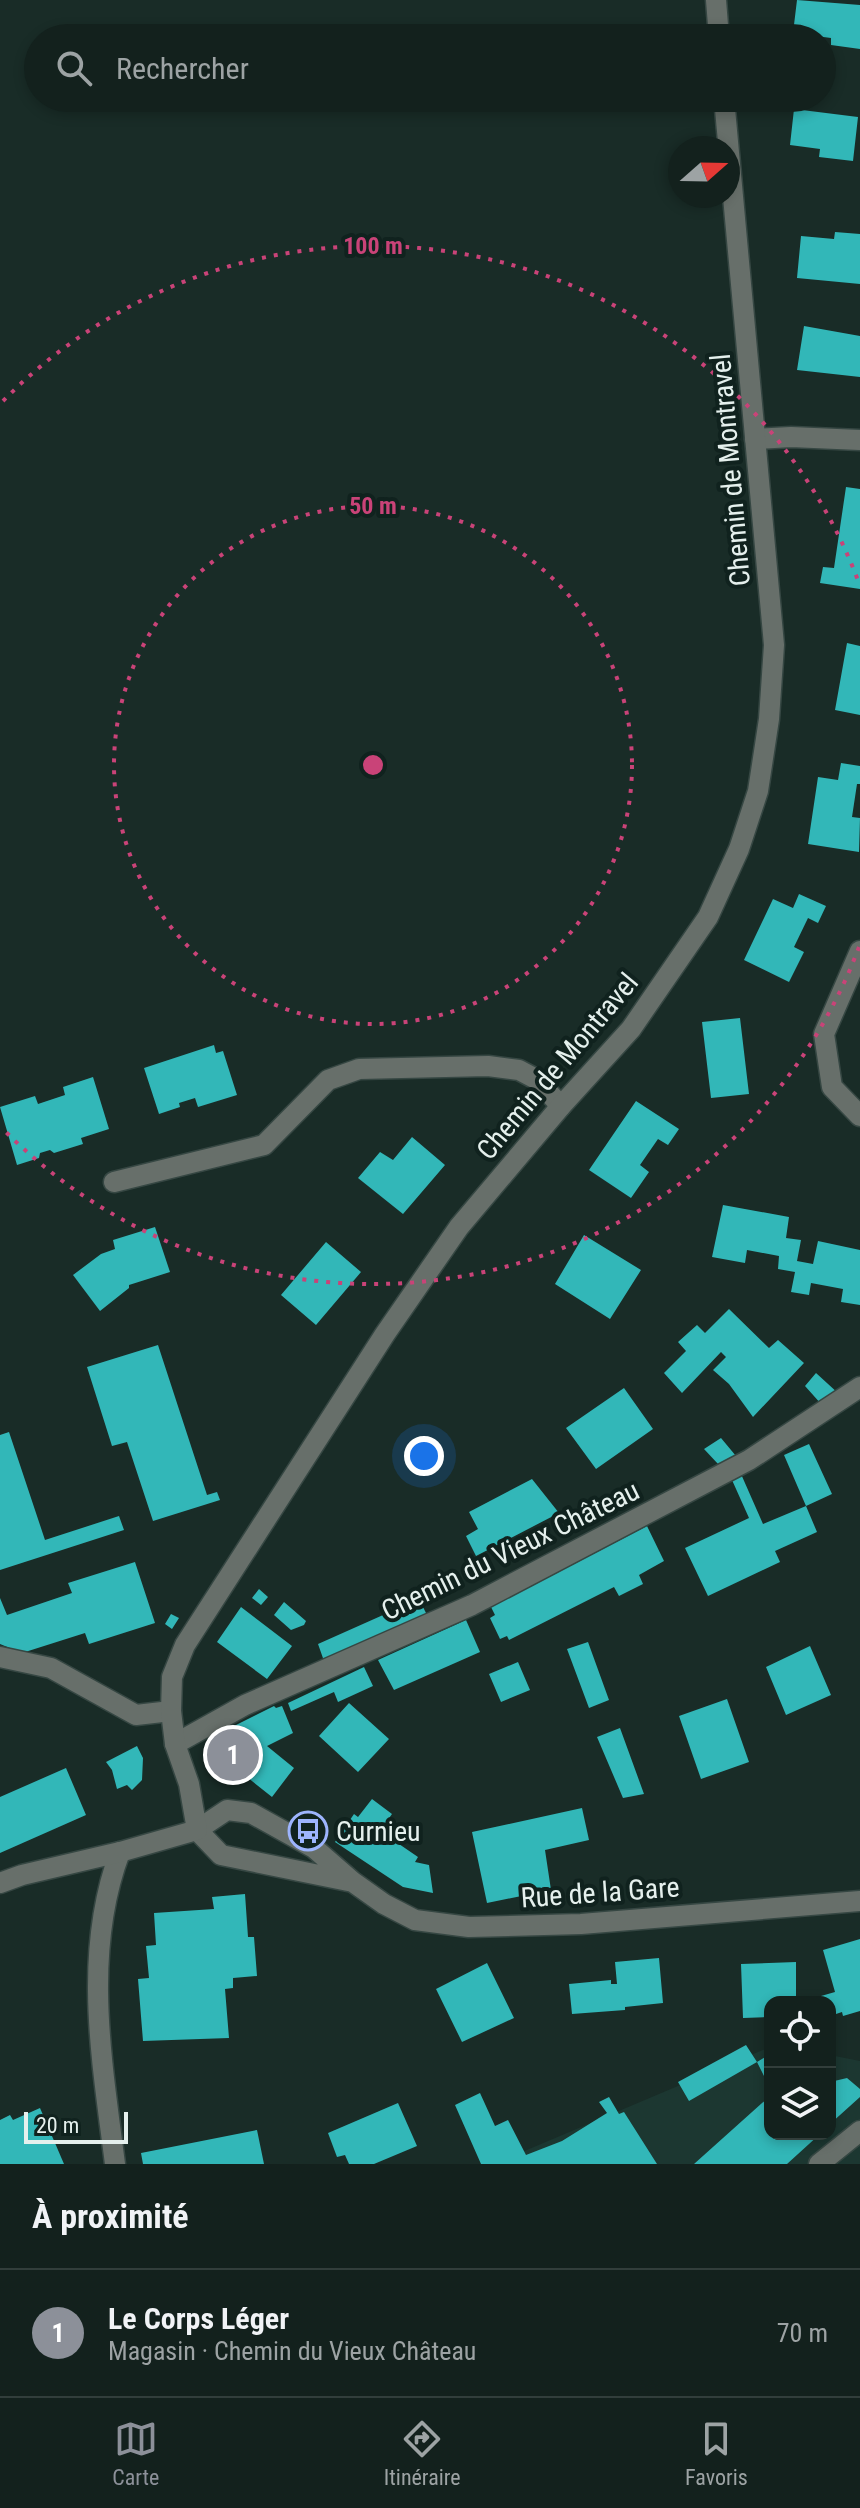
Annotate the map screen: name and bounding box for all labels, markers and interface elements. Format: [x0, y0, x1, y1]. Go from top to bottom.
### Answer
search box [24, 24, 836, 112]
icon: search [52, 46, 96, 90]
text: Rechercher [116, 51, 249, 86]
north arrow [668, 136, 740, 208]
text: 100 m [343, 232, 403, 260]
street label: Chemin de Montravel [704, 352, 757, 587]
text: 50 m [349, 492, 397, 520]
centre of rings [359, 751, 387, 779]
street label: Chemin de Montravel [470, 966, 645, 1166]
your location [404, 1436, 444, 1476]
street label: Chemin du Vieux Château [376, 1474, 644, 1627]
pin: 1 [207, 1725, 259, 1785]
bus stop icon: Curnieu [287, 1810, 329, 1852]
place label: Curnieu [336, 1815, 421, 1848]
street label: Rue de la Gare [520, 1870, 680, 1915]
map controls [764, 1996, 836, 2140]
button: locate [764, 1996, 836, 2068]
button: layers [764, 2068, 836, 2140]
scale bar [24, 2108, 128, 2144]
text: 20 m [36, 2113, 79, 2138]
text: À proximité [32, 2196, 189, 2236]
text: Le Corps Léger [108, 2301, 289, 2336]
text: 1 [51, 2318, 65, 2348]
text: 70 m [777, 2318, 828, 2348]
text: Magasin · Chemin du Vieux Château [108, 2336, 476, 2366]
tab: Carte [112, 2417, 159, 2490]
tab: Itinéraire [384, 2417, 461, 2490]
tab: Favoris [685, 2417, 748, 2490]

